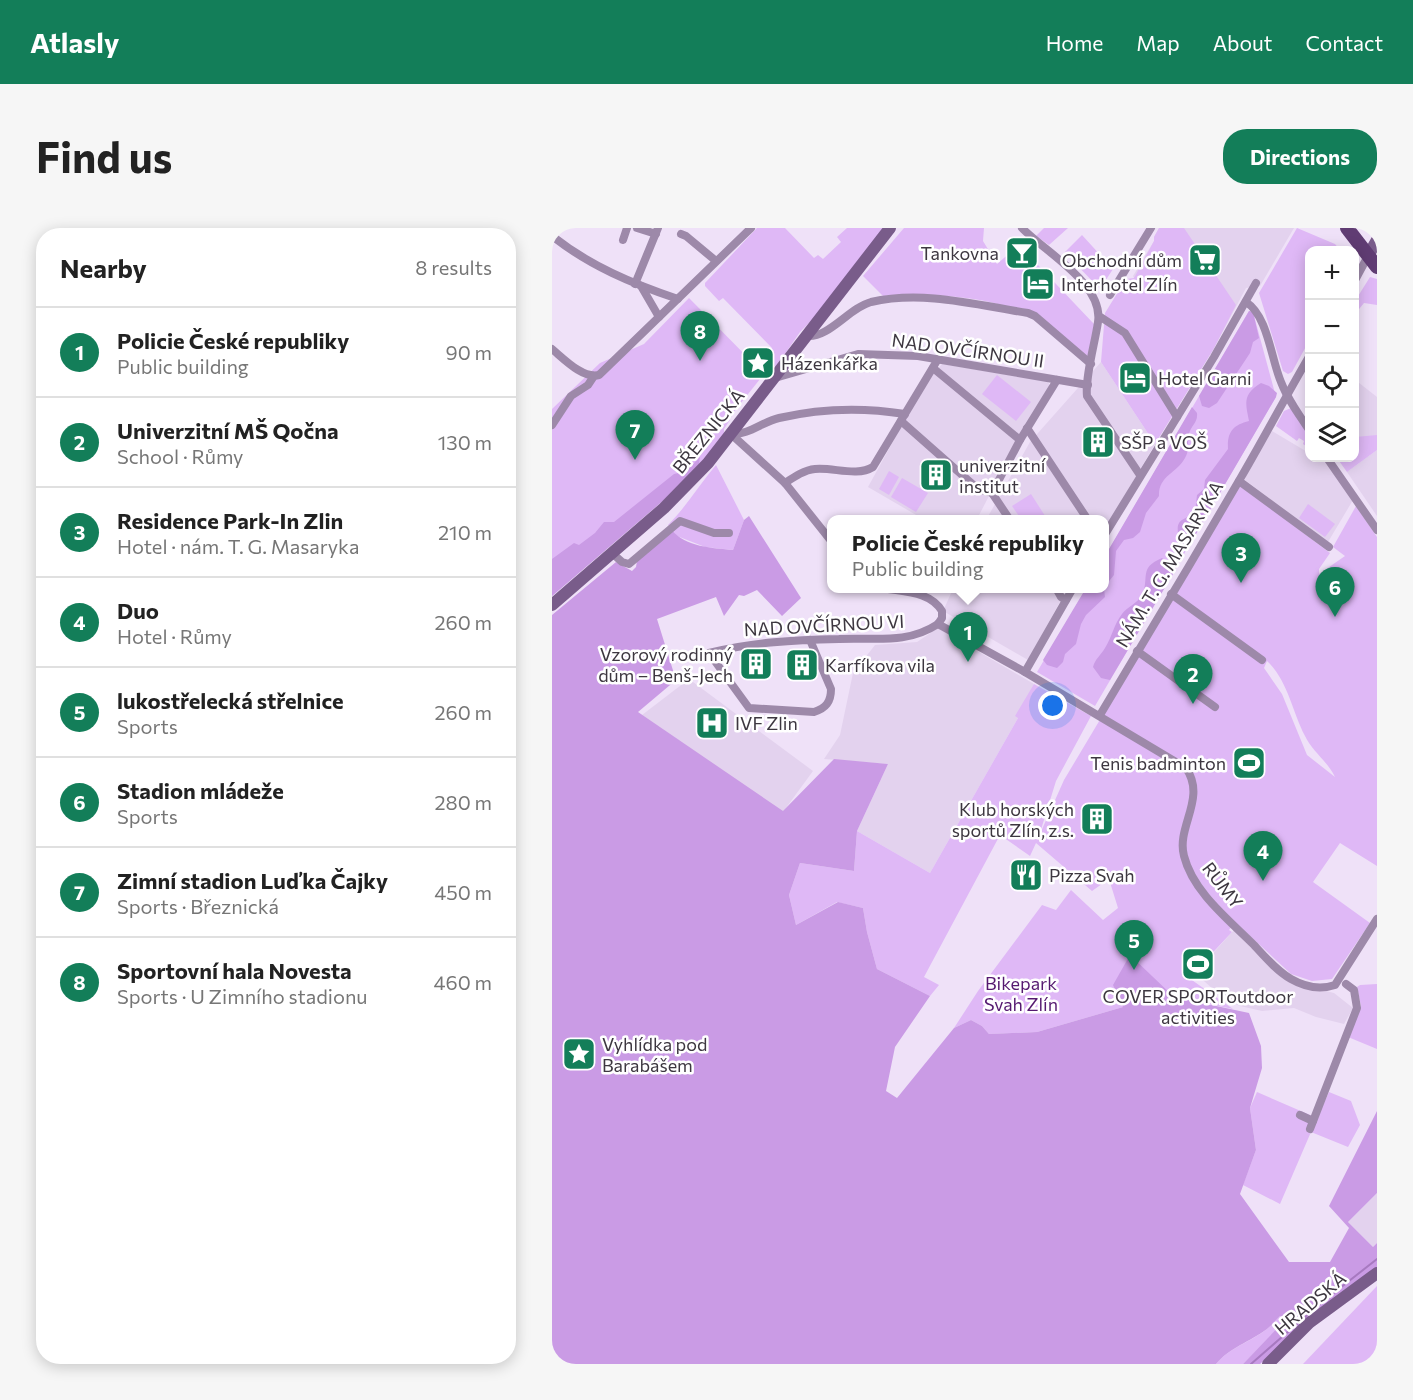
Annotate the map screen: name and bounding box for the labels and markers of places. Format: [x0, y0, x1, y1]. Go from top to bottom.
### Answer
bar icon: Tankovna [1004, 235, 1040, 271]
place label: Tankovna [921, 242, 999, 264]
supermarket icon: Obchodní dům [1187, 242, 1223, 278]
place label: Obchodní dům [1062, 249, 1182, 271]
hotel icon: Interhotel Zlín [1020, 266, 1056, 302]
place label: Interhotel Zlín [1061, 273, 1178, 295]
pin: 8 [680, 312, 720, 361]
place icon: Házenkářka [740, 345, 776, 381]
place label: Házenkářka [781, 352, 878, 374]
hotel icon: Hotel Garni [1117, 360, 1153, 396]
place label: Hotel Garni [1158, 367, 1252, 389]
pin: 7 [616, 410, 655, 460]
building icon: SŠP a VOŠ [1080, 424, 1116, 460]
place label: SŠP a VOŠ [1121, 431, 1207, 453]
place label: univerzitní institut [959, 454, 1047, 497]
building icon: univerzitní institut [918, 457, 954, 493]
pin: 3 [1222, 534, 1260, 583]
pin: 6 [1316, 568, 1354, 617]
pin: 1 [948, 612, 988, 662]
place label: Vzorový rodinný dům – Benš-Jech [598, 643, 733, 686]
building icon: Vzorový rodinný dům – Benš-Jech [738, 646, 774, 682]
building icon: Karfíkova vila [784, 647, 820, 683]
place label: Karfíkova vila [825, 654, 935, 676]
pin: 2 [1174, 654, 1212, 704]
hospital icon: IVF Zlin [694, 705, 730, 741]
place label: IVF Zlin [735, 712, 798, 734]
sports icon: Tenis badminton [1231, 745, 1267, 781]
place label: Tenis badminton [1090, 752, 1226, 774]
place label: Klub horských sportů Zlín, z.s. [952, 798, 1074, 841]
building icon: Klub horských sportů Zlín, z.s. [1079, 801, 1115, 837]
pin: 4 [1244, 832, 1282, 881]
restaurant icon: Pizza Svah [1008, 857, 1044, 893]
place label: Pizza Svah [1049, 864, 1135, 886]
pin: 5 [1114, 920, 1154, 970]
sports icon: COVER SPORToutdoor activities [1180, 946, 1216, 982]
place label: COVER SPORToutdoor activities [1103, 985, 1293, 1028]
place label: Vyhlídka pod Barabášem [602, 1033, 707, 1076]
place icon: Vyhlídka pod Barabášem [561, 1036, 597, 1072]

